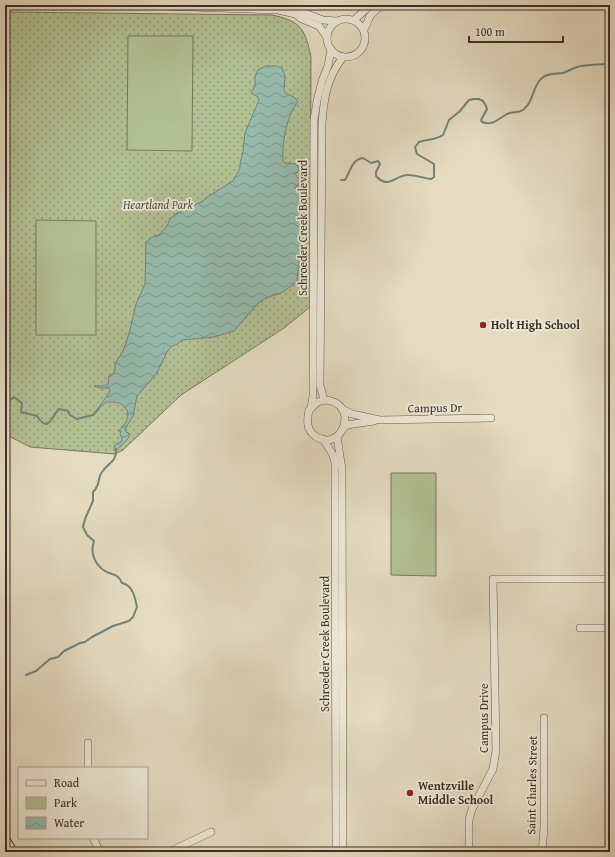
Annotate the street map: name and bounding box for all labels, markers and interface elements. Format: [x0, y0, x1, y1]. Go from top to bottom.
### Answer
scale bar [469, 18, 563, 44]
text: 100 m [475, 23, 505, 40]
street label: Schroeder Creek Boulevard [294, 159, 311, 296]
park label: Heartland Park [122, 196, 194, 213]
place label: Holt High School [491, 316, 580, 333]
marker: Holt High School [478, 320, 488, 330]
street label: Campus Dr [408, 399, 462, 416]
street label: Schroeder Creek Boulevard [316, 575, 333, 712]
street label: Campus Drive [475, 683, 492, 753]
street label: Saint Charles Street [522, 735, 541, 835]
legend [18, 767, 148, 839]
text: Road [54, 774, 80, 791]
place label: Wentzville Middle School [418, 777, 494, 808]
marker: Wentzville Middle School [405, 788, 415, 798]
text: Park [54, 794, 78, 811]
text: Water [54, 814, 84, 831]

